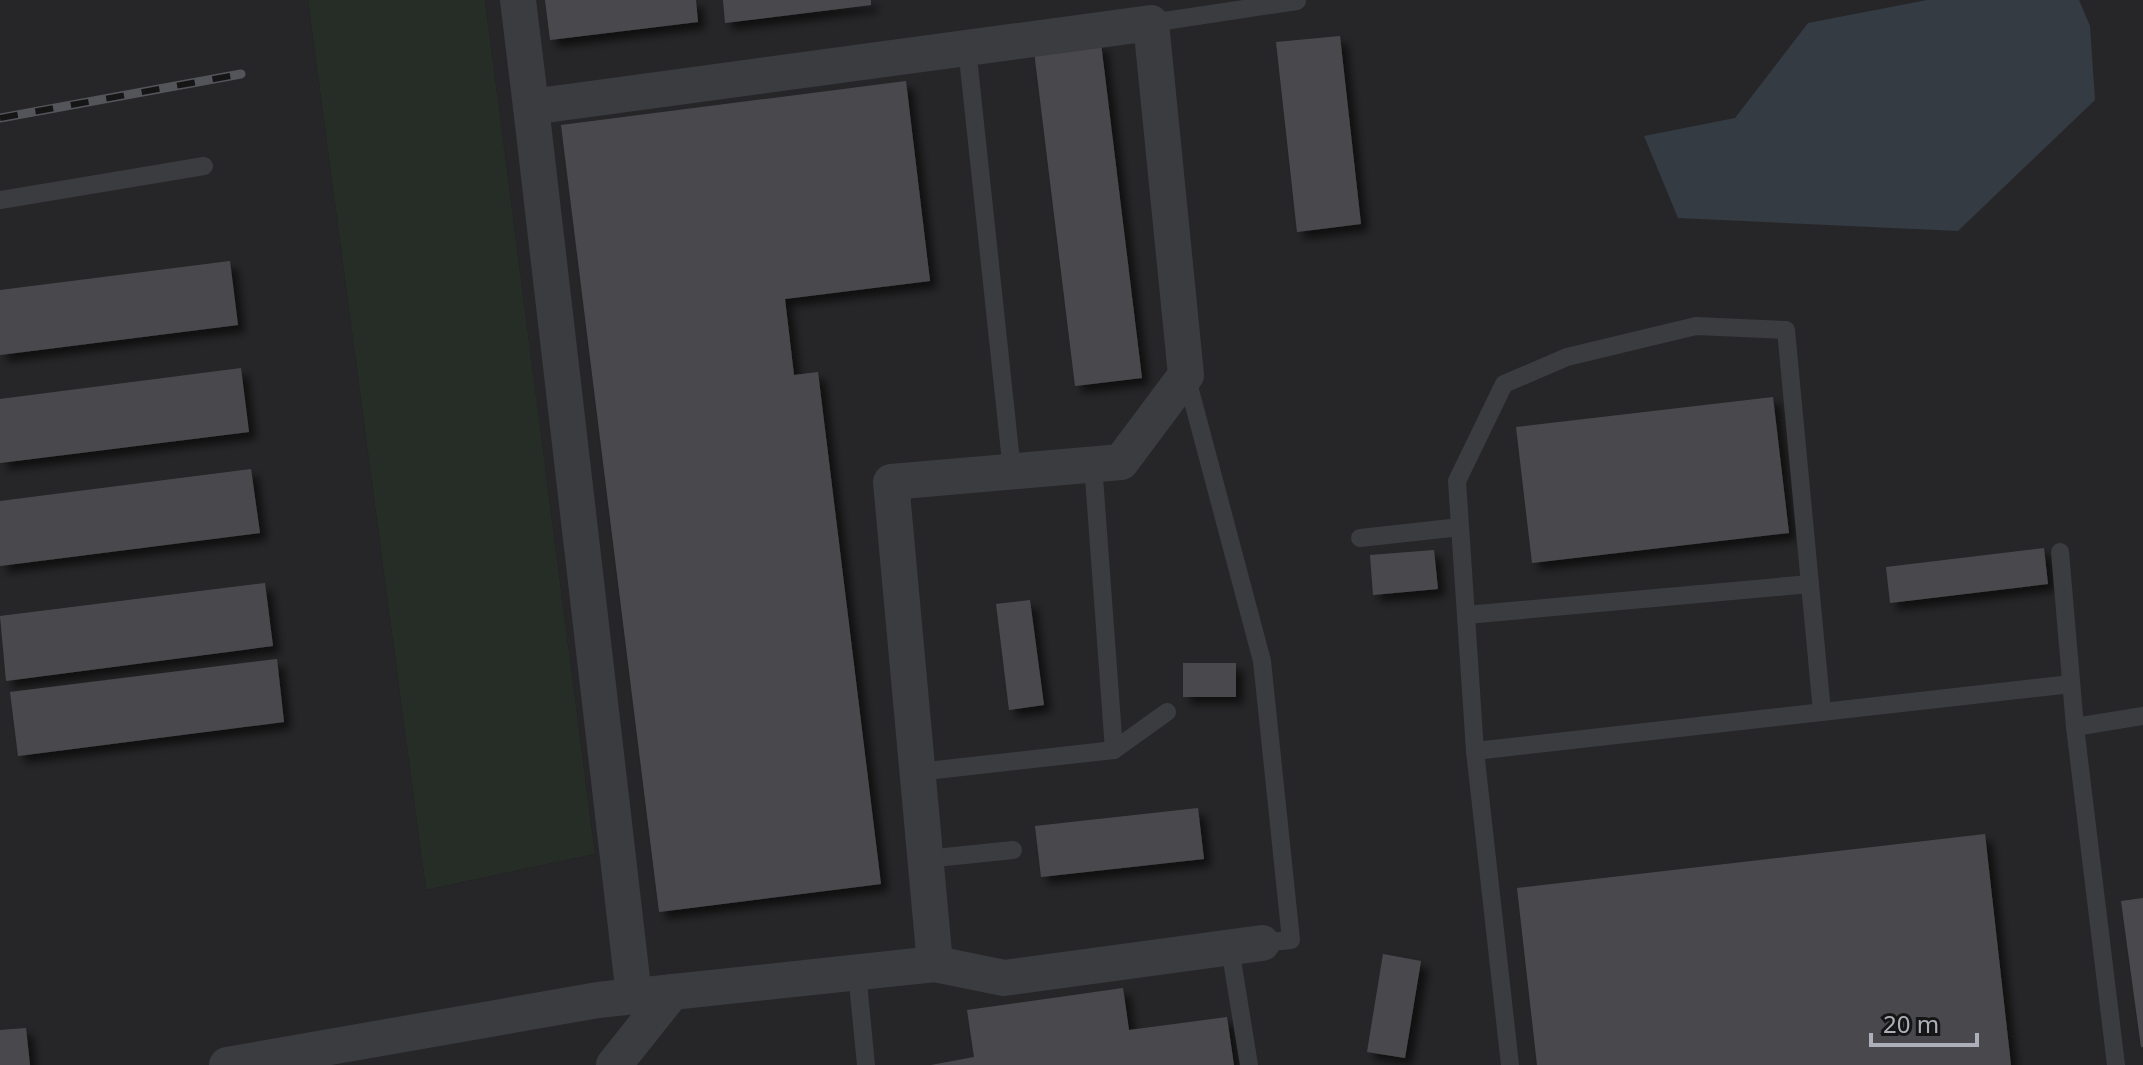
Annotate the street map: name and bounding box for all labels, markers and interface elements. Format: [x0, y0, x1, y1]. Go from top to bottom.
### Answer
scale bar [1871, 997, 1977, 1047]
text: 20 m [1883, 1007, 1939, 1040]

